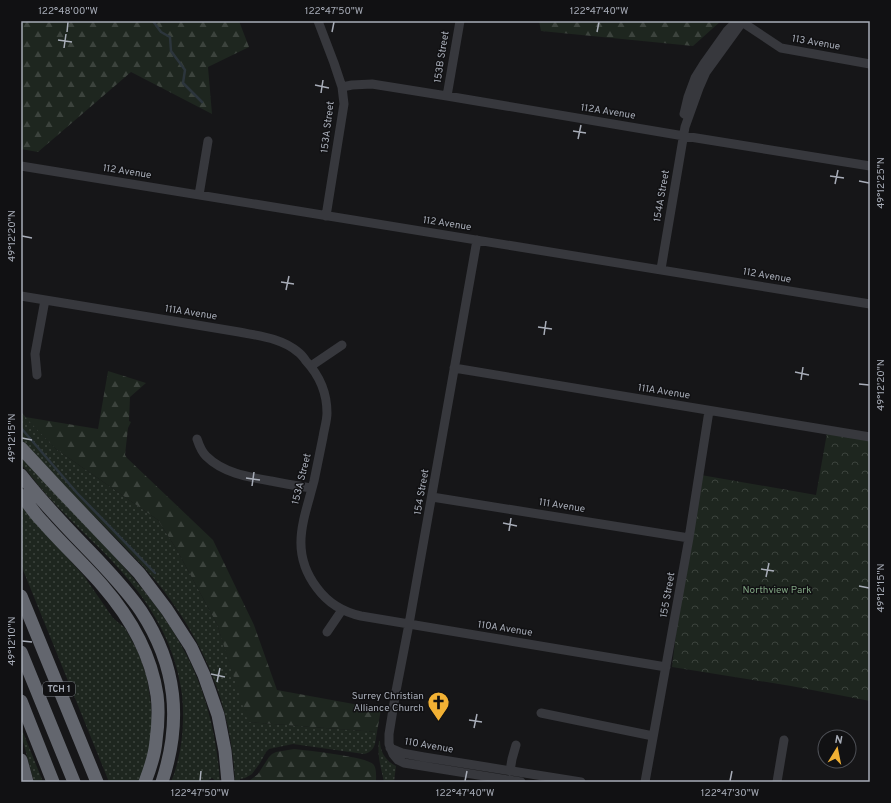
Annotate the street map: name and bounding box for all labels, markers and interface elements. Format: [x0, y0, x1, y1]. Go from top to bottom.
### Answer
text: 122°48'00"W [38, 5, 98, 18]
text: 122°47'50"W [305, 5, 363, 18]
text: 122°47'40"W [570, 5, 628, 18]
street label: 153B Street [431, 30, 453, 84]
street label: 113 Avenue [791, 32, 841, 54]
street label: 153A Street [318, 100, 338, 154]
street label: 112A Avenue [580, 101, 636, 123]
text: 49°12'25"N [875, 157, 888, 209]
street label: 112 Avenue [102, 162, 152, 182]
street label: 154A Street [651, 169, 673, 223]
text: 49°12'20"N [6, 210, 19, 262]
street label: 112 Avenue [422, 214, 472, 234]
street label: 112 Avenue [742, 265, 792, 287]
street label: 111A Avenue [164, 302, 218, 324]
text: 49°12'20"N [875, 359, 888, 411]
street label: 111A Avenue [637, 381, 691, 403]
text: 49°12'15"N [6, 413, 19, 463]
street label: 153A Street [289, 452, 315, 506]
street label: 154 Street [412, 468, 432, 516]
street label: 111 Avenue [538, 496, 586, 516]
text: 49°12'15"N [875, 563, 888, 613]
street label: 155 Street [658, 571, 678, 619]
park label: Northview Park [743, 584, 811, 597]
text: 49°12'10"N [6, 616, 19, 666]
street label: 110A Avenue [477, 618, 533, 640]
road number: TCH 1 [43, 682, 75, 696]
church icon: Surrey Christian Alliance Church [426, 689, 452, 722]
place label: Surrey Christian Alliance Church [352, 690, 424, 715]
north arrow [817, 729, 857, 769]
text: N [833, 733, 844, 748]
street label: 110 Avenue [404, 735, 454, 757]
text: 122°47'50"W [171, 787, 229, 800]
text: 122°47'40"W [436, 787, 494, 800]
text: 122°47'30"W [701, 787, 759, 800]

